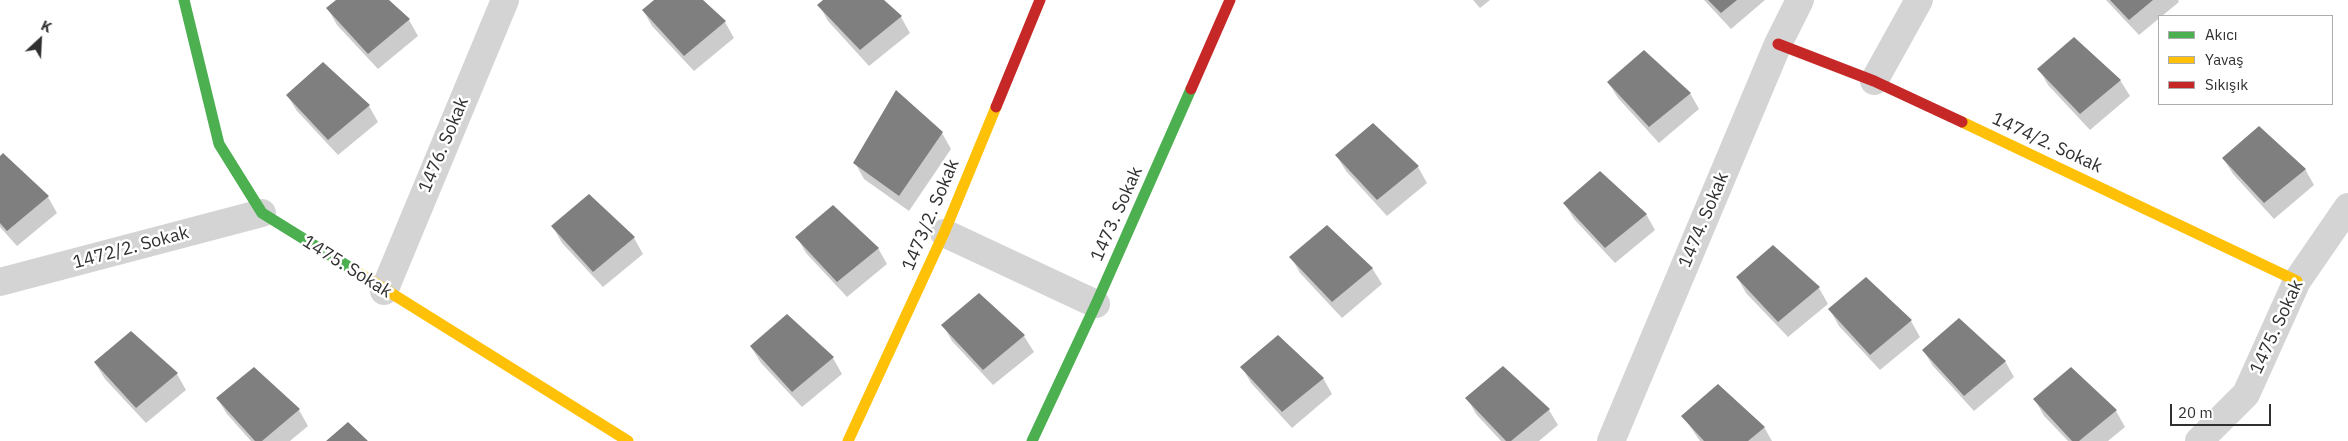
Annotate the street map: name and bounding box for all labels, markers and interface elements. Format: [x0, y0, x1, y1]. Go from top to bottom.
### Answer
north arrow [15, 15, 65, 65]
legend [2158, 15, 2333, 105]
text: K [38, 16, 55, 37]
text: Akıcı [2205, 25, 2238, 44]
text: Yavaş [2205, 50, 2244, 69]
text: Sıkışık [2205, 75, 2248, 94]
street label: 1476. Sokak [414, 94, 474, 196]
street label: 1474/2. Sokak [1988, 108, 2106, 178]
street label: 1473/2. Sokak [898, 156, 964, 274]
street label: 1473. Sokak [1087, 163, 1147, 265]
street label: 1474. Sokak [1674, 169, 1734, 271]
street label: 1472/2. Sokak [71, 222, 191, 274]
street label: 1475. Sokak [298, 231, 396, 303]
street label: 1475. Sokak [2246, 276, 2308, 378]
scale bar [2173, 394, 2274, 426]
text: 20 m [2178, 403, 2213, 422]

